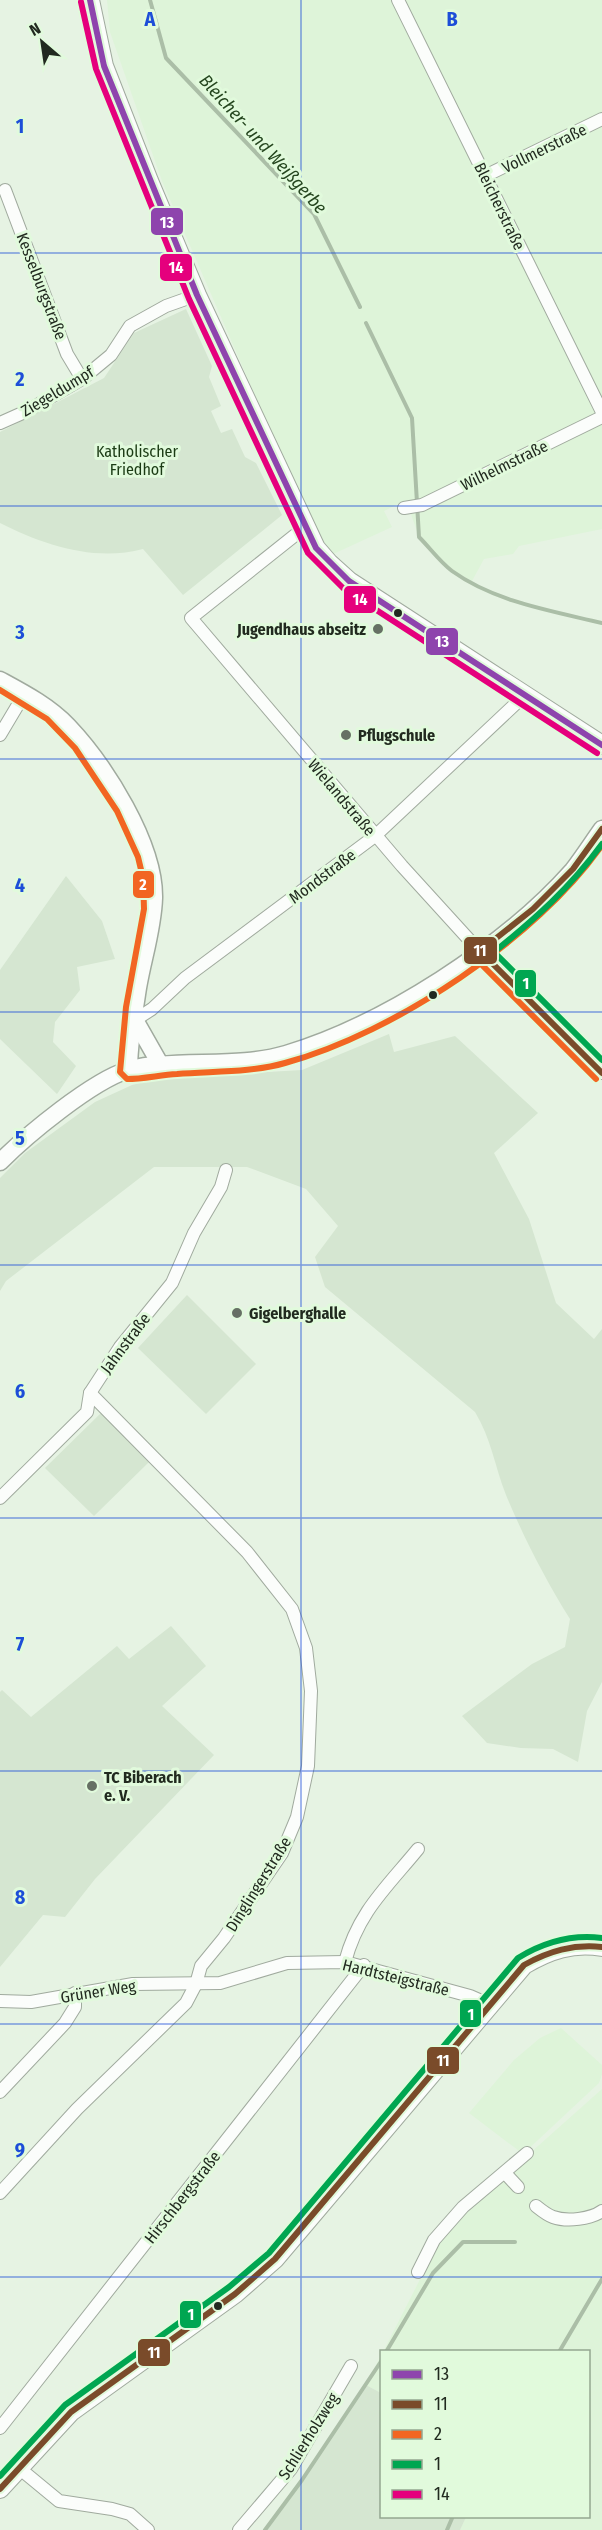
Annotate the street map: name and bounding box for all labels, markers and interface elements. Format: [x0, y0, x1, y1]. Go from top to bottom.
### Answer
text: A [144, 7, 157, 31]
text: B [446, 7, 458, 31]
north arrow [12, 12, 72, 72]
text: N [26, 19, 44, 40]
water label: Bleicher- und Weißgerbe [195, 70, 332, 219]
text: 1 [16, 114, 24, 138]
street label: Vollmerstraße [499, 120, 590, 177]
street label: Bleicherstraße [470, 159, 529, 253]
line badge: 13 [150, 207, 184, 236]
text: 13 [160, 213, 175, 232]
street label: Kesselburgstraße [12, 230, 71, 342]
line badge: 14 [159, 253, 193, 282]
text: 14 [169, 258, 184, 277]
street label: Ziegeldumpf [17, 362, 98, 421]
text: 2 [14, 367, 25, 391]
street label: Wilhelmstraße [458, 436, 551, 495]
park label: Katholischer Friedhof [96, 442, 178, 479]
line badge: 14 [343, 585, 377, 614]
text: 14 [353, 590, 368, 609]
unlabelled marker [392, 607, 404, 619]
text: 3 [14, 620, 25, 644]
place label: Jugendhaus abseitz [236, 620, 366, 639]
marker: Jugendhaus abseitz [371, 622, 385, 636]
line badge: 13 [425, 627, 459, 656]
text: 13 [435, 632, 450, 651]
place label: Pflugschule [358, 726, 435, 745]
marker: Pflugschule [339, 728, 353, 742]
street label: Wielandstraße [304, 755, 379, 840]
street label: Mondstraße [285, 845, 359, 908]
line badge: 2 [132, 870, 155, 899]
text: 4 [15, 873, 25, 897]
text: 2 [138, 875, 147, 894]
line badge: 11 [463, 936, 498, 965]
text: 11 [473, 941, 487, 960]
line badge: 1 [514, 969, 537, 998]
text: 1 [523, 974, 529, 993]
unlabelled marker [427, 989, 439, 1001]
text: 5 [15, 1126, 25, 1150]
place label: Gigelberghalle [249, 1304, 346, 1323]
marker: Gigelberghalle [230, 1306, 244, 1320]
street label: Jahnstraße [97, 1309, 154, 1377]
text: 6 [15, 1379, 25, 1403]
text: 7 [16, 1632, 25, 1656]
place label: TC Biberach e. V. [104, 1768, 182, 1805]
marker: TC Biberach e. V. [85, 1779, 99, 1793]
street label: Dinglingerstraße [222, 1833, 295, 1935]
text: 8 [15, 1885, 26, 1909]
street label: Hardtsteigstraße [341, 1955, 451, 2000]
street label: Grüner Weg [59, 1976, 138, 2007]
line badge: 1 [459, 1999, 482, 2028]
text: 1 [468, 2005, 474, 2024]
line badge: 11 [426, 2046, 460, 2075]
text: 11 [436, 2051, 450, 2070]
text: 9 [15, 2138, 25, 2162]
street label: Hirschbergstraße [140, 2147, 224, 2247]
line badge: 1 [179, 2300, 202, 2329]
unlabelled marker [212, 2300, 224, 2312]
text: 1 [188, 2305, 194, 2324]
line badge: 11 [137, 2338, 171, 2367]
text: 11 [147, 2343, 161, 2362]
legend [380, 2350, 590, 2518]
text: 13 [434, 2363, 449, 2385]
street label: Schlierholzweg [274, 2389, 343, 2483]
text: 11 [434, 2393, 448, 2415]
text: 2 [434, 2423, 442, 2445]
text: 1 [434, 2453, 441, 2475]
text: 14 [434, 2483, 450, 2505]

